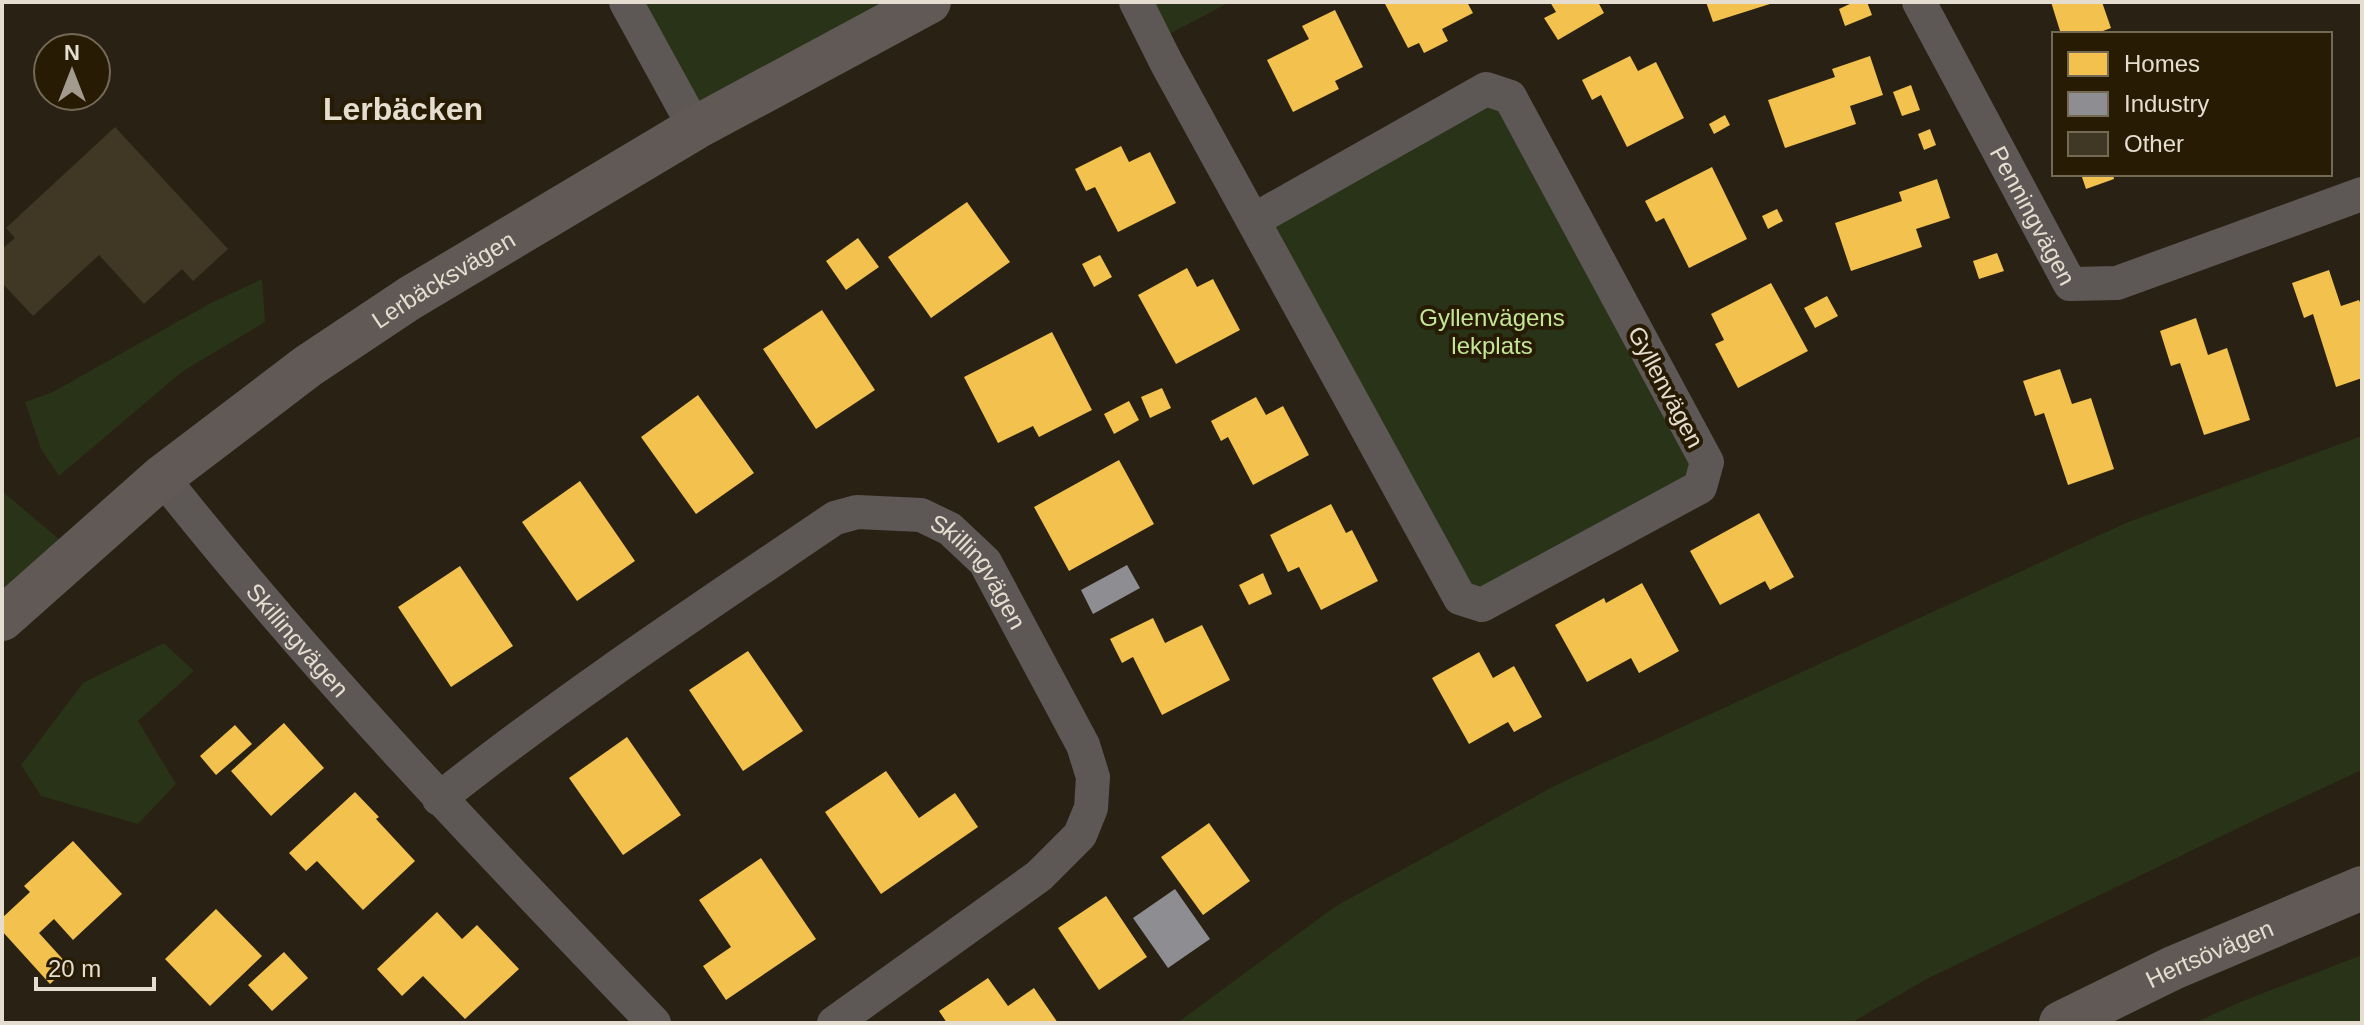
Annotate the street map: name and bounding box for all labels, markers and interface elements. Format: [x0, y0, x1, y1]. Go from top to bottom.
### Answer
north arrow [32, 32, 112, 112]
legend [2052, 32, 2332, 176]
text: N [64, 40, 80, 65]
text: Homes [2124, 50, 2200, 77]
text: Industry [2124, 90, 2209, 117]
district label: Lerbäcken [323, 91, 483, 127]
text: Other [2124, 130, 2184, 157]
street label: Penningvägen [1985, 141, 2081, 289]
street label: Lerbäcksvägen [366, 225, 520, 333]
park label: Gyllenvägens lekplats [1419, 304, 1565, 359]
street label: Gyllenvägen [1623, 322, 1709, 452]
street label: Skillingvägen [927, 508, 1032, 634]
street label: Skillingvägen [241, 577, 355, 702]
street label: Hertsövägen [2141, 914, 2277, 993]
scale bar [36, 941, 154, 991]
text: 20 m [48, 955, 101, 982]

